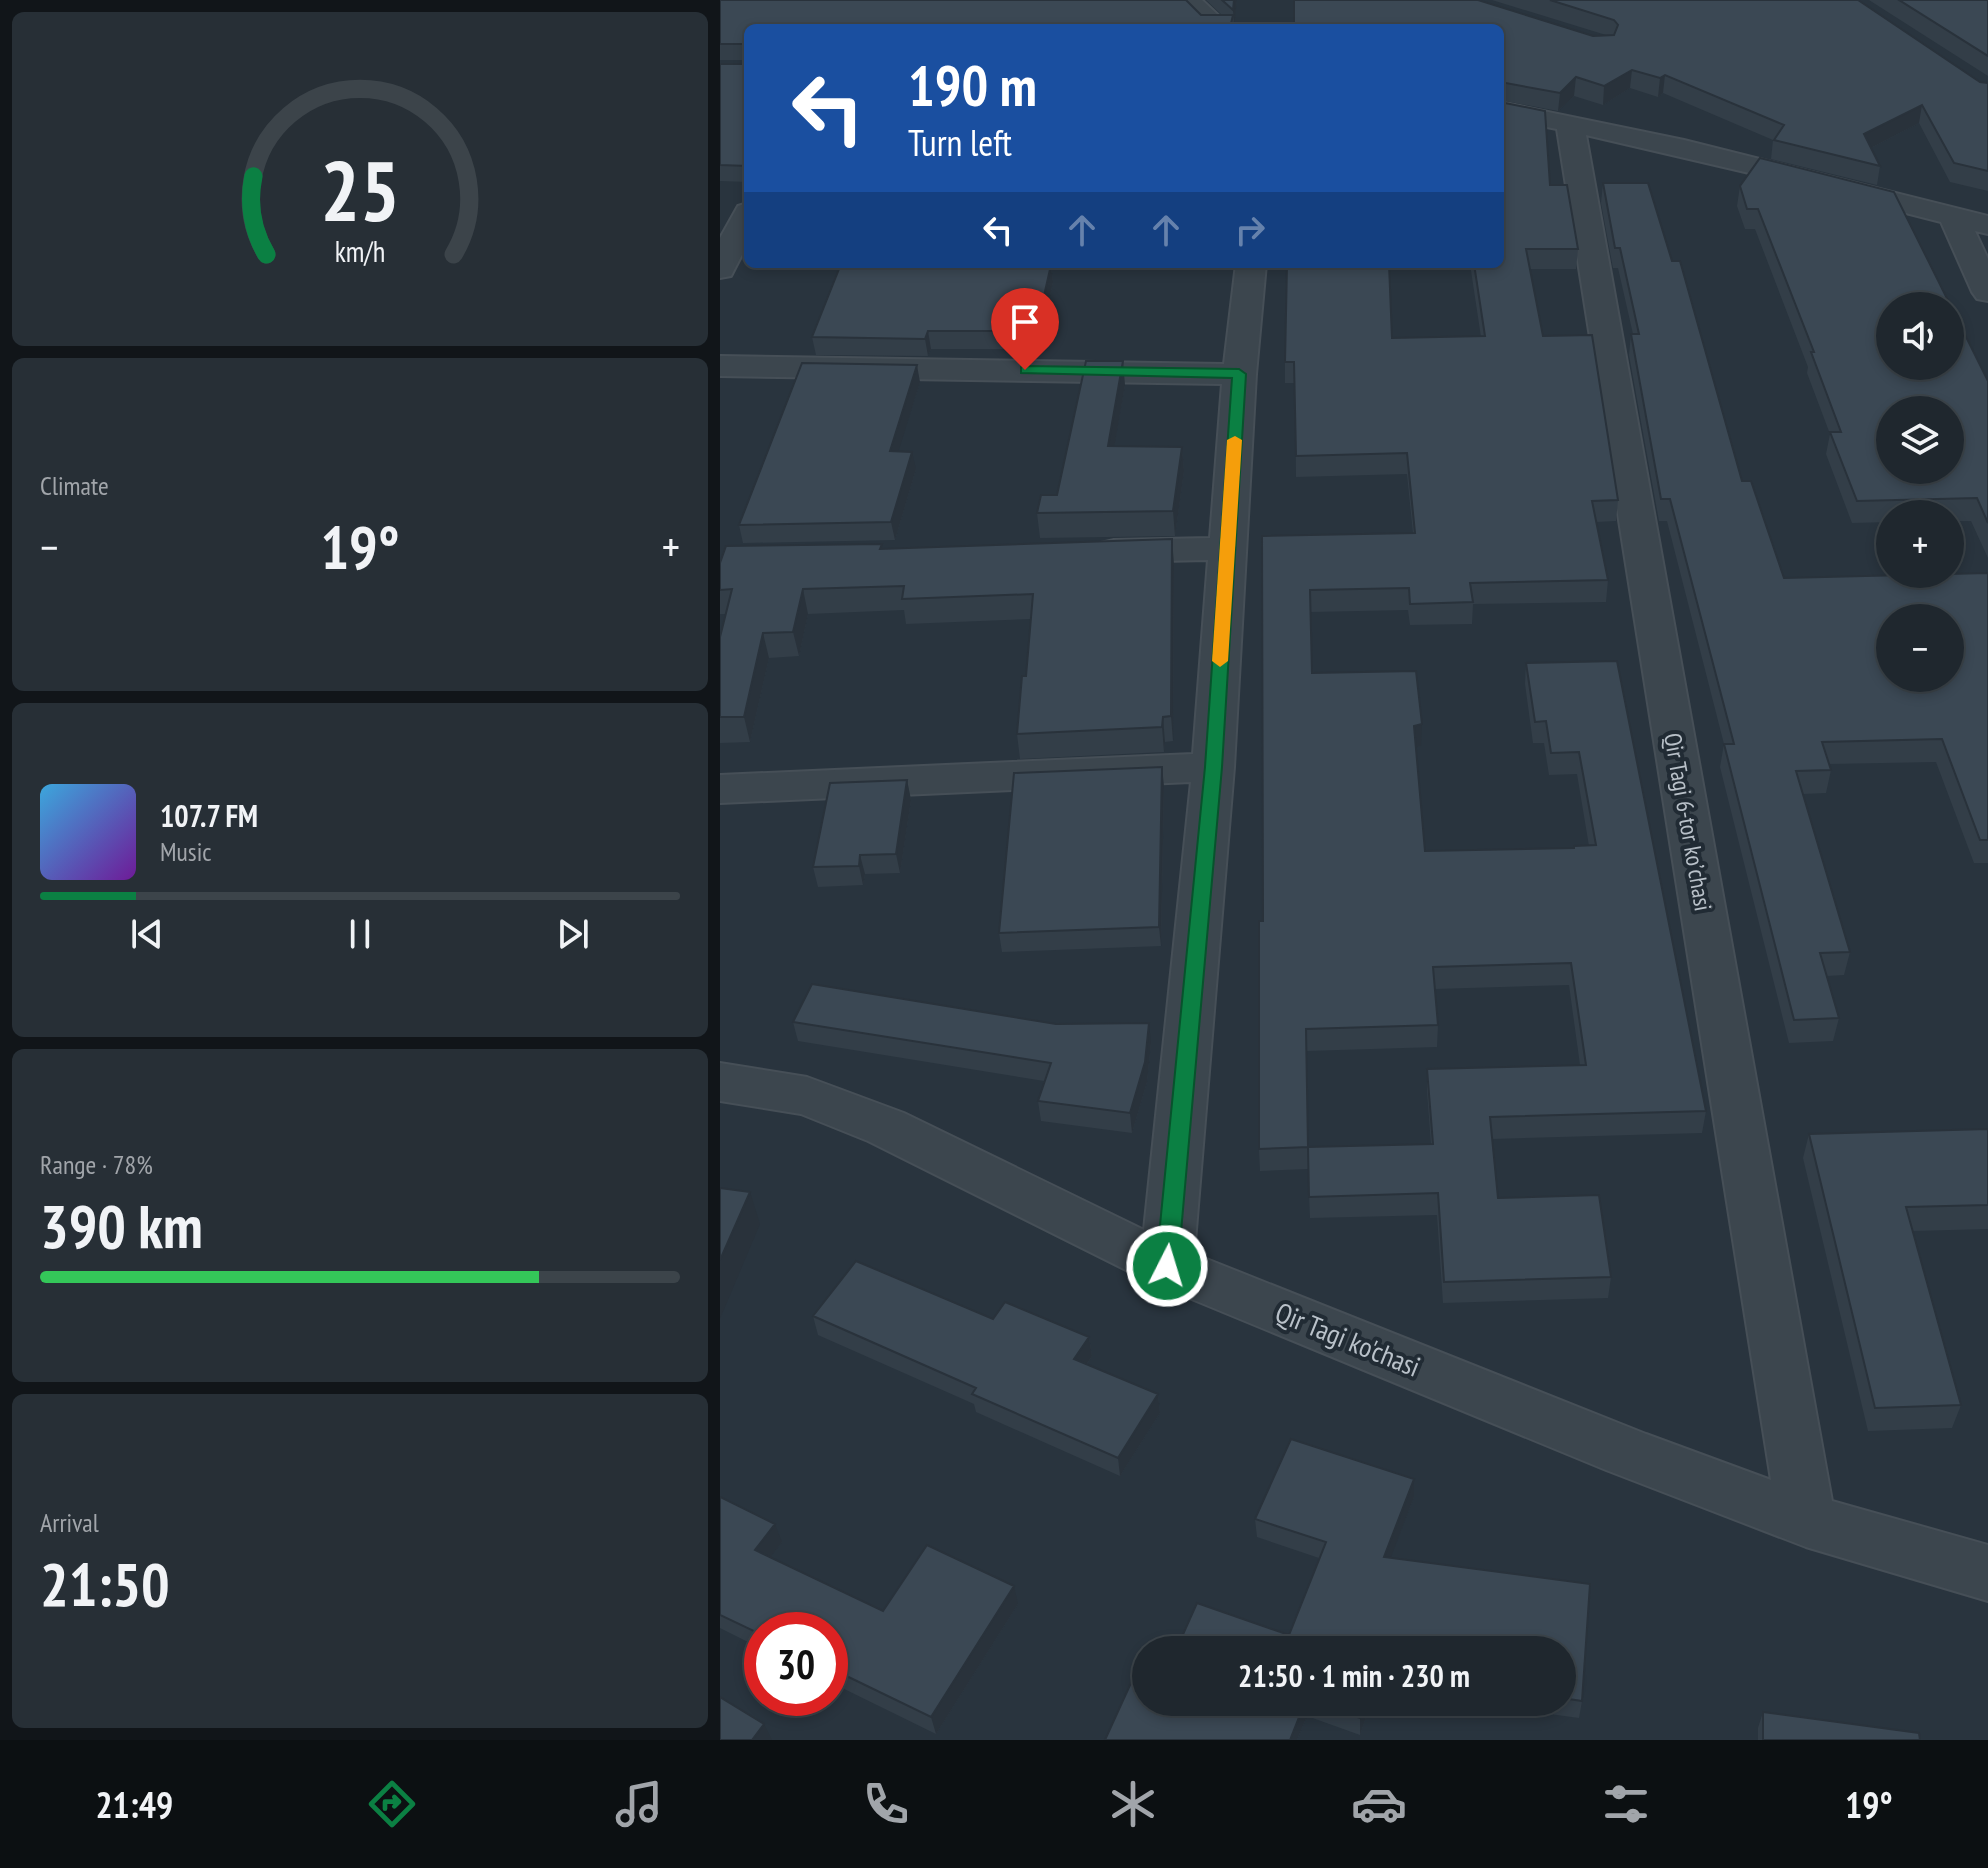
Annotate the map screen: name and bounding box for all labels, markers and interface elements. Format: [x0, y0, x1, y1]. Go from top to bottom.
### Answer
text: 190 m [908, 49, 1037, 121]
icon: left [776, 56, 880, 160]
text: Turn left [908, 119, 1012, 166]
text: 25 [320, 135, 400, 243]
icon: left [976, 208, 1020, 252]
icon: ahead [1060, 208, 1104, 252]
icon: ahead [1144, 208, 1188, 252]
icon: right [1228, 208, 1272, 252]
text: km/h [335, 233, 385, 270]
pin [991, 288, 1059, 370]
map controls [1876, 292, 1964, 692]
button: sound [1876, 292, 1964, 380]
icon: arrive [1003, 300, 1047, 344]
button: layers [1876, 396, 1964, 484]
text: Climate [40, 469, 109, 502]
button: + [1876, 500, 1964, 588]
text: 19° [320, 508, 400, 586]
text: − [40, 518, 58, 575]
text: + [662, 518, 680, 575]
button: − [1876, 604, 1964, 692]
street label: Qir Tagi 6-tor koʼchasi [1657, 731, 1719, 913]
text: 107.7 FM [160, 796, 258, 835]
text: Music [160, 835, 212, 868]
icon: previous [125, 912, 169, 956]
icon: pause [338, 912, 382, 956]
icon: next [551, 912, 595, 956]
text: Range · 78% [40, 1148, 153, 1181]
text: 390 km [40, 1187, 203, 1265]
position arrow [1125, 1224, 1209, 1308]
street label: Qir Tagi ko'chasi [1270, 1293, 1426, 1385]
text: Arrival [40, 1506, 99, 1539]
text: 21:50 [40, 1545, 170, 1623]
speed limit sign: 30 [744, 1612, 848, 1716]
text: 21:50 · 1 min · 230 m [1238, 1656, 1470, 1695]
icon: directions [364, 1776, 420, 1832]
icon: music [611, 1776, 667, 1832]
icon: phone [858, 1776, 914, 1832]
icon: climate [1105, 1776, 1161, 1832]
icon: car [1351, 1776, 1407, 1832]
icon: filters [1598, 1776, 1654, 1832]
text: 21:49 [95, 1781, 173, 1828]
text: 19° [1845, 1781, 1893, 1828]

